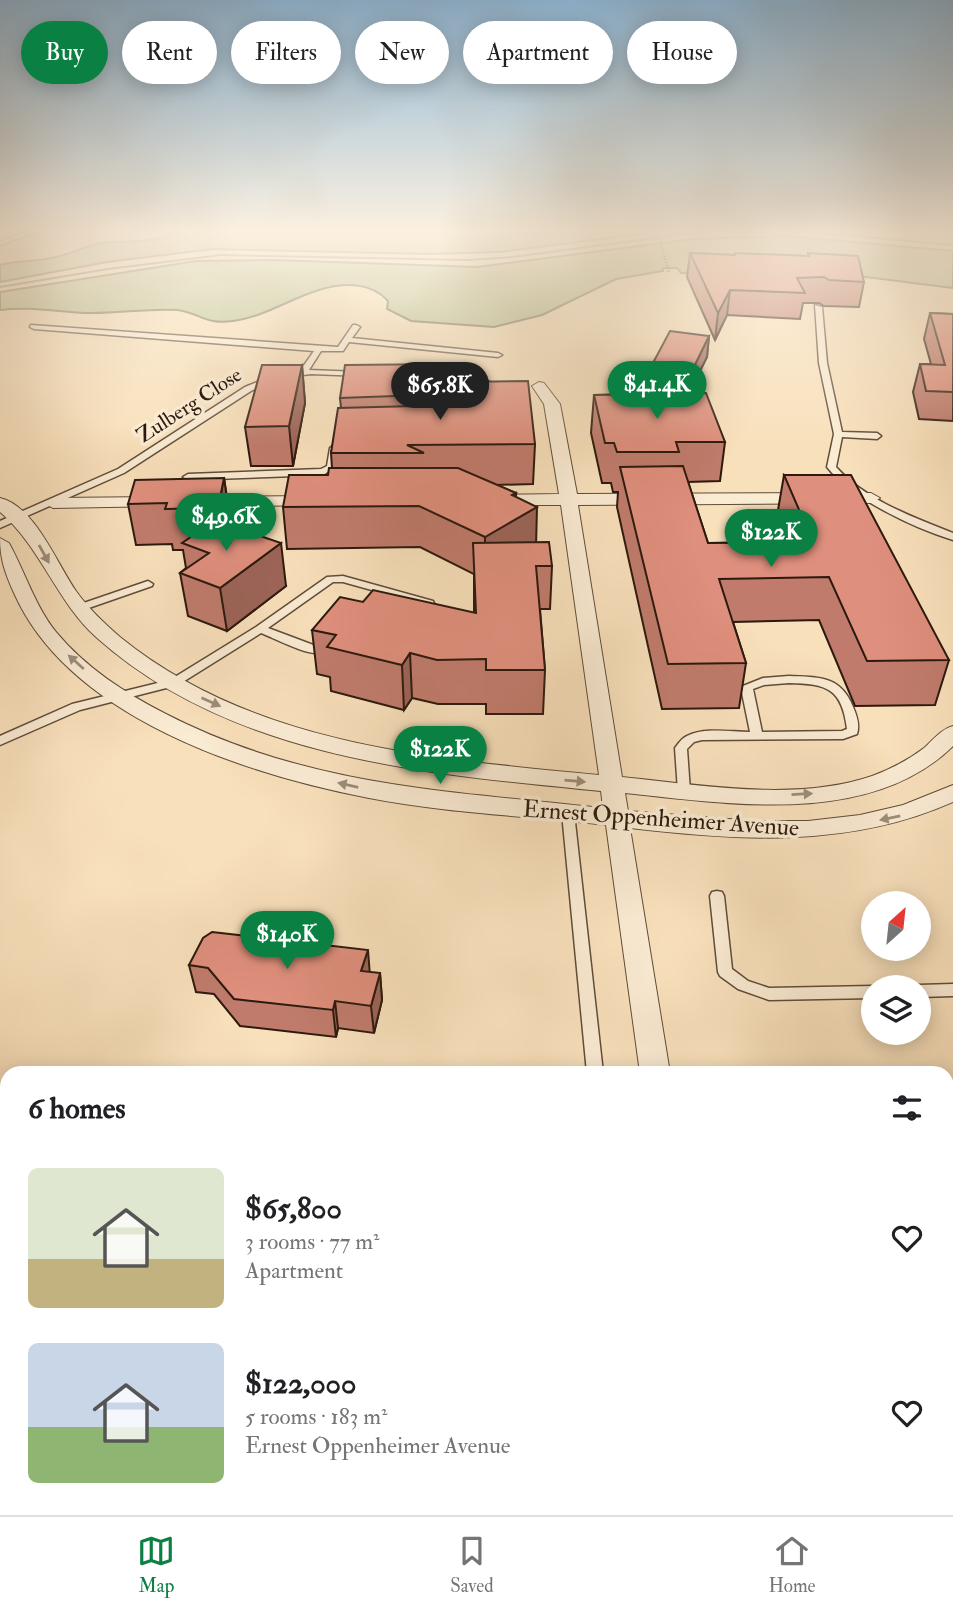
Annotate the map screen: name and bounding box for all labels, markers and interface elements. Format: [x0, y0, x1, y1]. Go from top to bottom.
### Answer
chip: Buy [21, 21, 108, 84]
chip: Rent [122, 21, 217, 84]
chip: Filters [231, 21, 341, 84]
chip: New [355, 21, 449, 84]
chip: Apartment [463, 21, 613, 84]
chip: House [627, 21, 737, 84]
street label: Zulberg Close [132, 361, 247, 449]
pin: $65.8K [383, 362, 497, 422]
pin: $41.4K [600, 362, 714, 421]
text: $41.4K [624, 369, 690, 398]
text: $65.8K [407, 370, 473, 399]
pin: $49.6K [169, 494, 283, 553]
text: $49.6K [191, 501, 261, 530]
pin: $122K [722, 510, 820, 569]
text: $122K [741, 517, 801, 546]
one-way arrow [38, 544, 50, 564]
one-way arrow [67, 654, 85, 670]
one-way arrow [201, 696, 221, 708]
pin: $122K [391, 726, 489, 786]
text: $122K [410, 734, 470, 763]
one-way arrow [565, 776, 587, 787]
one-way arrow [337, 779, 359, 790]
one-way arrow [791, 789, 813, 800]
street label: Ernest Oppenheimer Avenue [522, 793, 800, 844]
one-way arrow [879, 812, 901, 823]
north arrow [861, 891, 931, 961]
map controls [861, 891, 931, 1045]
pin: $140K [238, 912, 336, 971]
text: $140K [256, 919, 318, 948]
button: layers [861, 975, 931, 1045]
icon: filters [888, 1089, 926, 1127]
text: 6 homes [28, 1090, 126, 1127]
text: $65,800 [245, 1190, 342, 1227]
icon: home [84, 1196, 168, 1280]
icon: heart [888, 1219, 926, 1257]
text: 3 rooms · 77 m² [245, 1227, 380, 1256]
text: Apartment [245, 1256, 343, 1285]
text: $122,000 [245, 1365, 356, 1402]
icon: home [84, 1371, 168, 1455]
icon: heart [888, 1394, 926, 1432]
text: 5 rooms · 183 m² [245, 1402, 388, 1431]
text: Ernest Oppenheimer Avenue [245, 1431, 510, 1460]
tab: Map [137, 1532, 175, 1598]
tab: Saved [450, 1532, 494, 1598]
tab: Home [768, 1532, 816, 1598]

